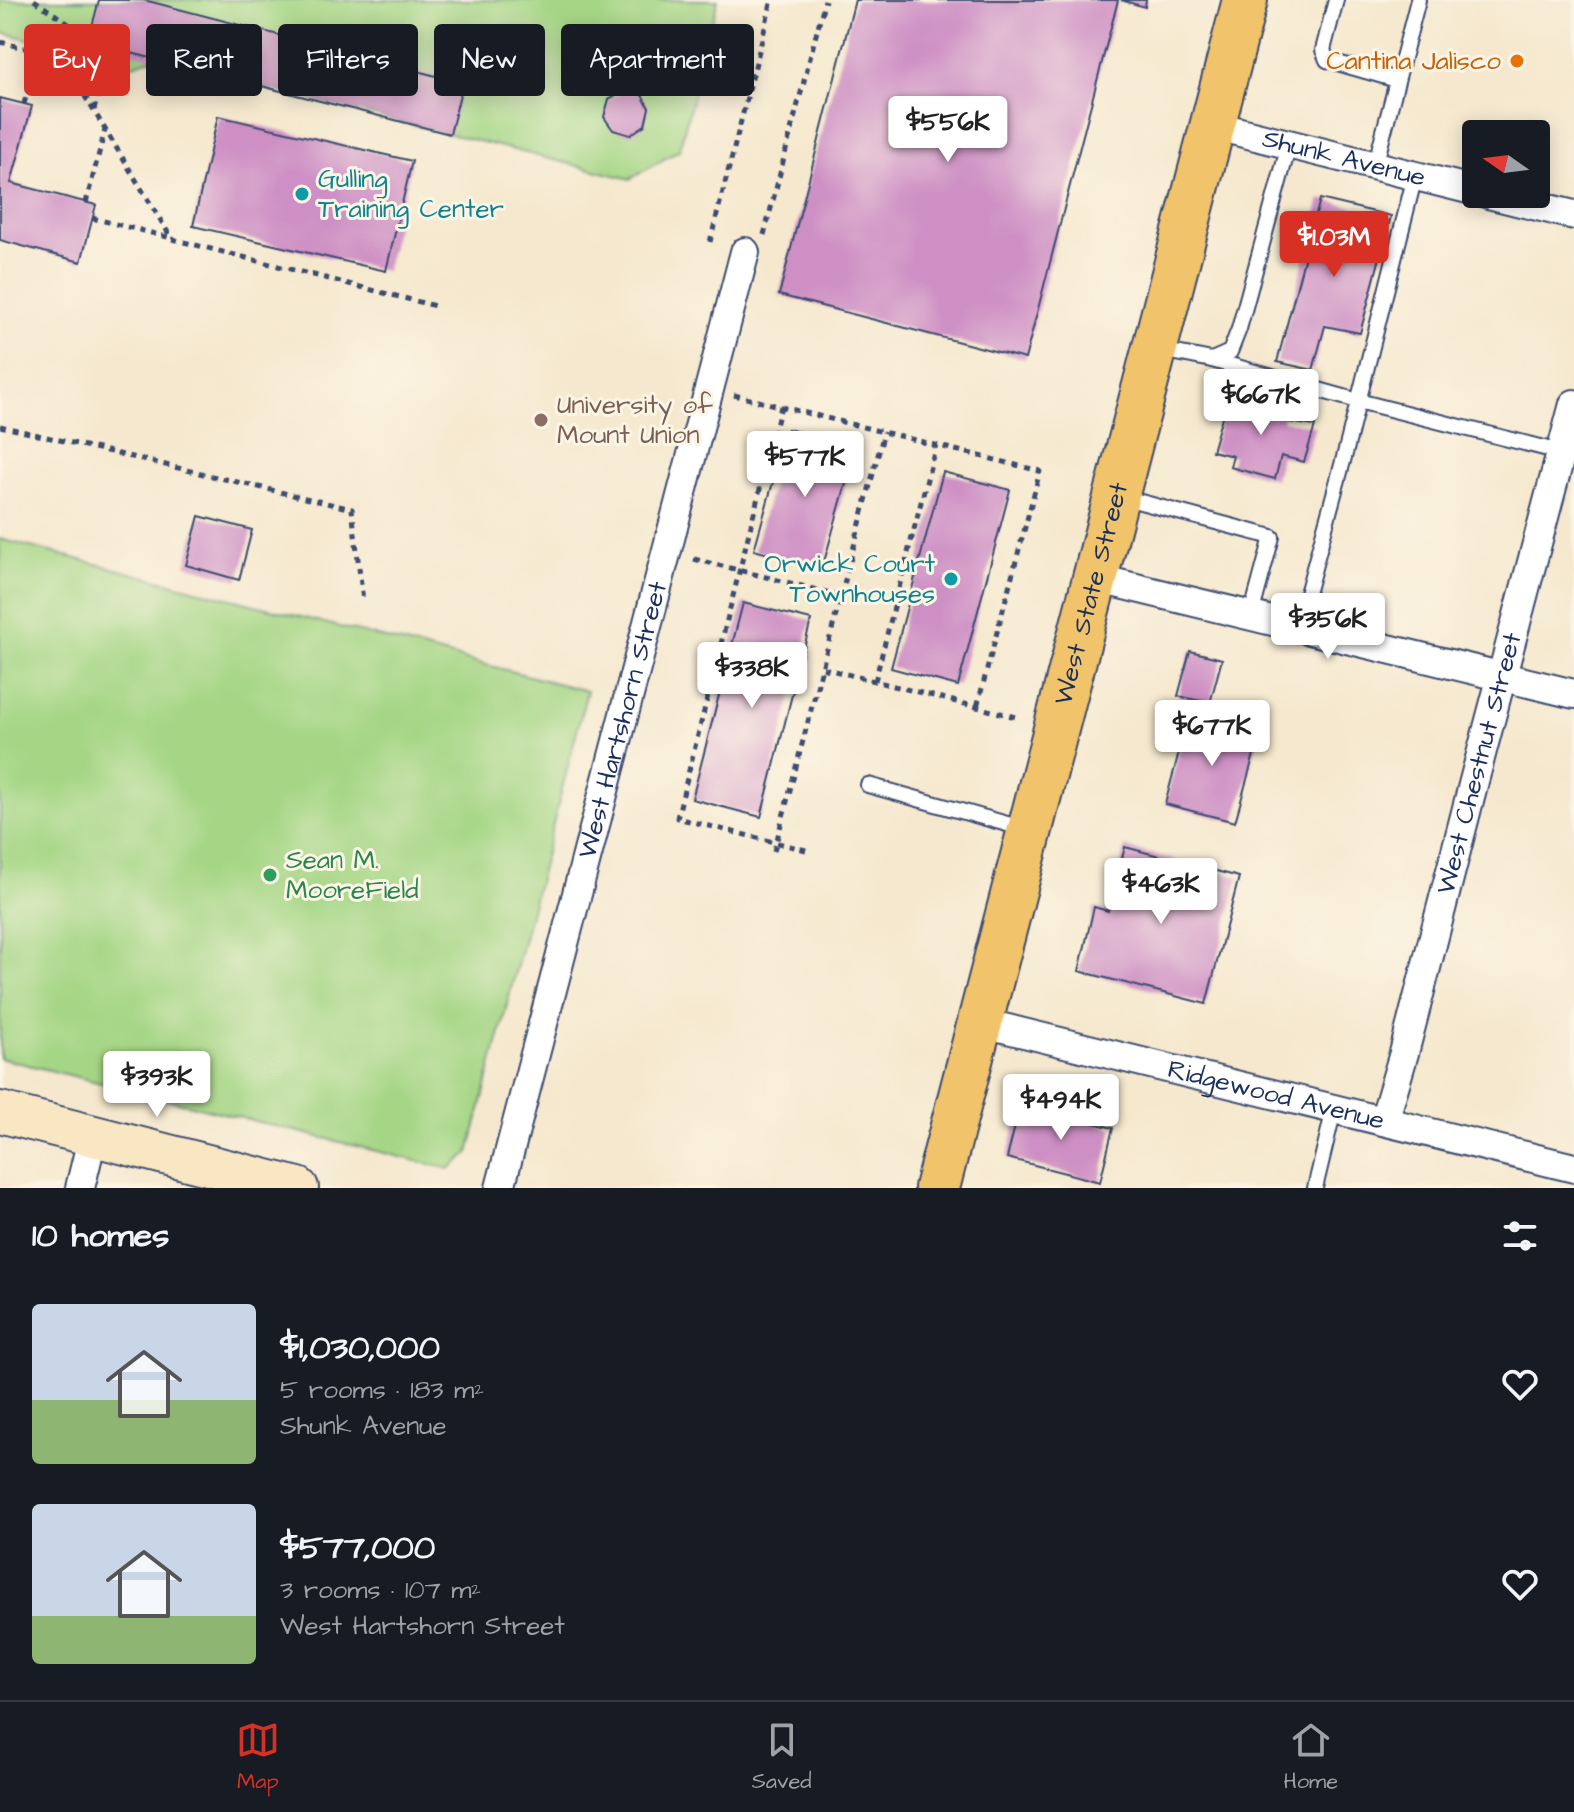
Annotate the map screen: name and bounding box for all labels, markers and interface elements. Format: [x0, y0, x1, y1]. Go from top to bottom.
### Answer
chip: Buy [24, 24, 130, 96]
chip: Rent [146, 24, 262, 96]
chip: Filters [278, 24, 418, 96]
chip: New [434, 24, 545, 96]
chip: Apartment [561, 24, 754, 96]
place label: Cantina Jalisco [1326, 43, 1501, 79]
marker: Cantina Jalisco [1508, 52, 1526, 70]
pin: $556K [892, 96, 1004, 164]
text: $556K [906, 104, 990, 140]
street label: Shunk Avenue [1259, 120, 1429, 196]
north arrow [1462, 120, 1550, 208]
map controls [1462, 120, 1550, 208]
place label: Gulling Training Center [318, 161, 504, 229]
marker: Gulling Training Center [293, 185, 311, 203]
pin: $1.03M [1269, 211, 1399, 279]
text: $1.03M [1298, 219, 1370, 255]
pin: $667K [1205, 369, 1317, 437]
text: $667K [1222, 377, 1300, 413]
place label: University of Mount Union [557, 387, 713, 453]
marker: University of Mount Union [532, 411, 550, 429]
pin: $577K [749, 431, 861, 499]
text: $577K [765, 439, 845, 475]
street label: West State Street [1045, 478, 1137, 709]
place label: Orwick Court Townhouses [764, 546, 935, 612]
marker: Orwick Court Townhouses [942, 570, 960, 588]
street label: West Hartshorn Street [569, 577, 676, 862]
pin: $356K [1272, 593, 1384, 661]
text: $356K [1289, 601, 1367, 637]
street label: West Chestnut Street [1428, 628, 1531, 898]
pin: $338K [696, 642, 808, 710]
text: $338K [715, 650, 789, 686]
pin: $677K [1156, 700, 1268, 768]
text: $677K [1173, 708, 1251, 744]
place label: Sean M. MooreField [286, 842, 419, 908]
pin: $463K [1105, 858, 1217, 926]
marker: Sean M. MooreField [261, 866, 279, 884]
text: $463K [1122, 866, 1200, 902]
pin: $393K [101, 1051, 213, 1119]
street label: Ridgewood Avenue [1164, 1051, 1388, 1139]
text: $393K [121, 1059, 193, 1095]
pin: $494K [1005, 1074, 1117, 1142]
text: $494K [1021, 1082, 1101, 1118]
text: 10 homes [32, 1212, 169, 1260]
icon: filters [1498, 1214, 1542, 1258]
text: $1,030,000 [280, 1324, 440, 1372]
icon: home [96, 1336, 192, 1432]
icon: heart [1498, 1362, 1542, 1406]
text: 5 rooms · 183 m² [280, 1372, 484, 1408]
text: Shunk Avenue [280, 1408, 447, 1444]
text: $577,000 [280, 1524, 435, 1572]
icon: home [96, 1536, 192, 1632]
icon: heart [1498, 1562, 1542, 1606]
text: 3 rooms · 107 m² [280, 1572, 481, 1608]
text: West Hartshorn Street [280, 1608, 565, 1644]
tab: Map [236, 1718, 280, 1797]
tab: Saved [752, 1718, 812, 1797]
tab: Home [1283, 1718, 1338, 1797]

